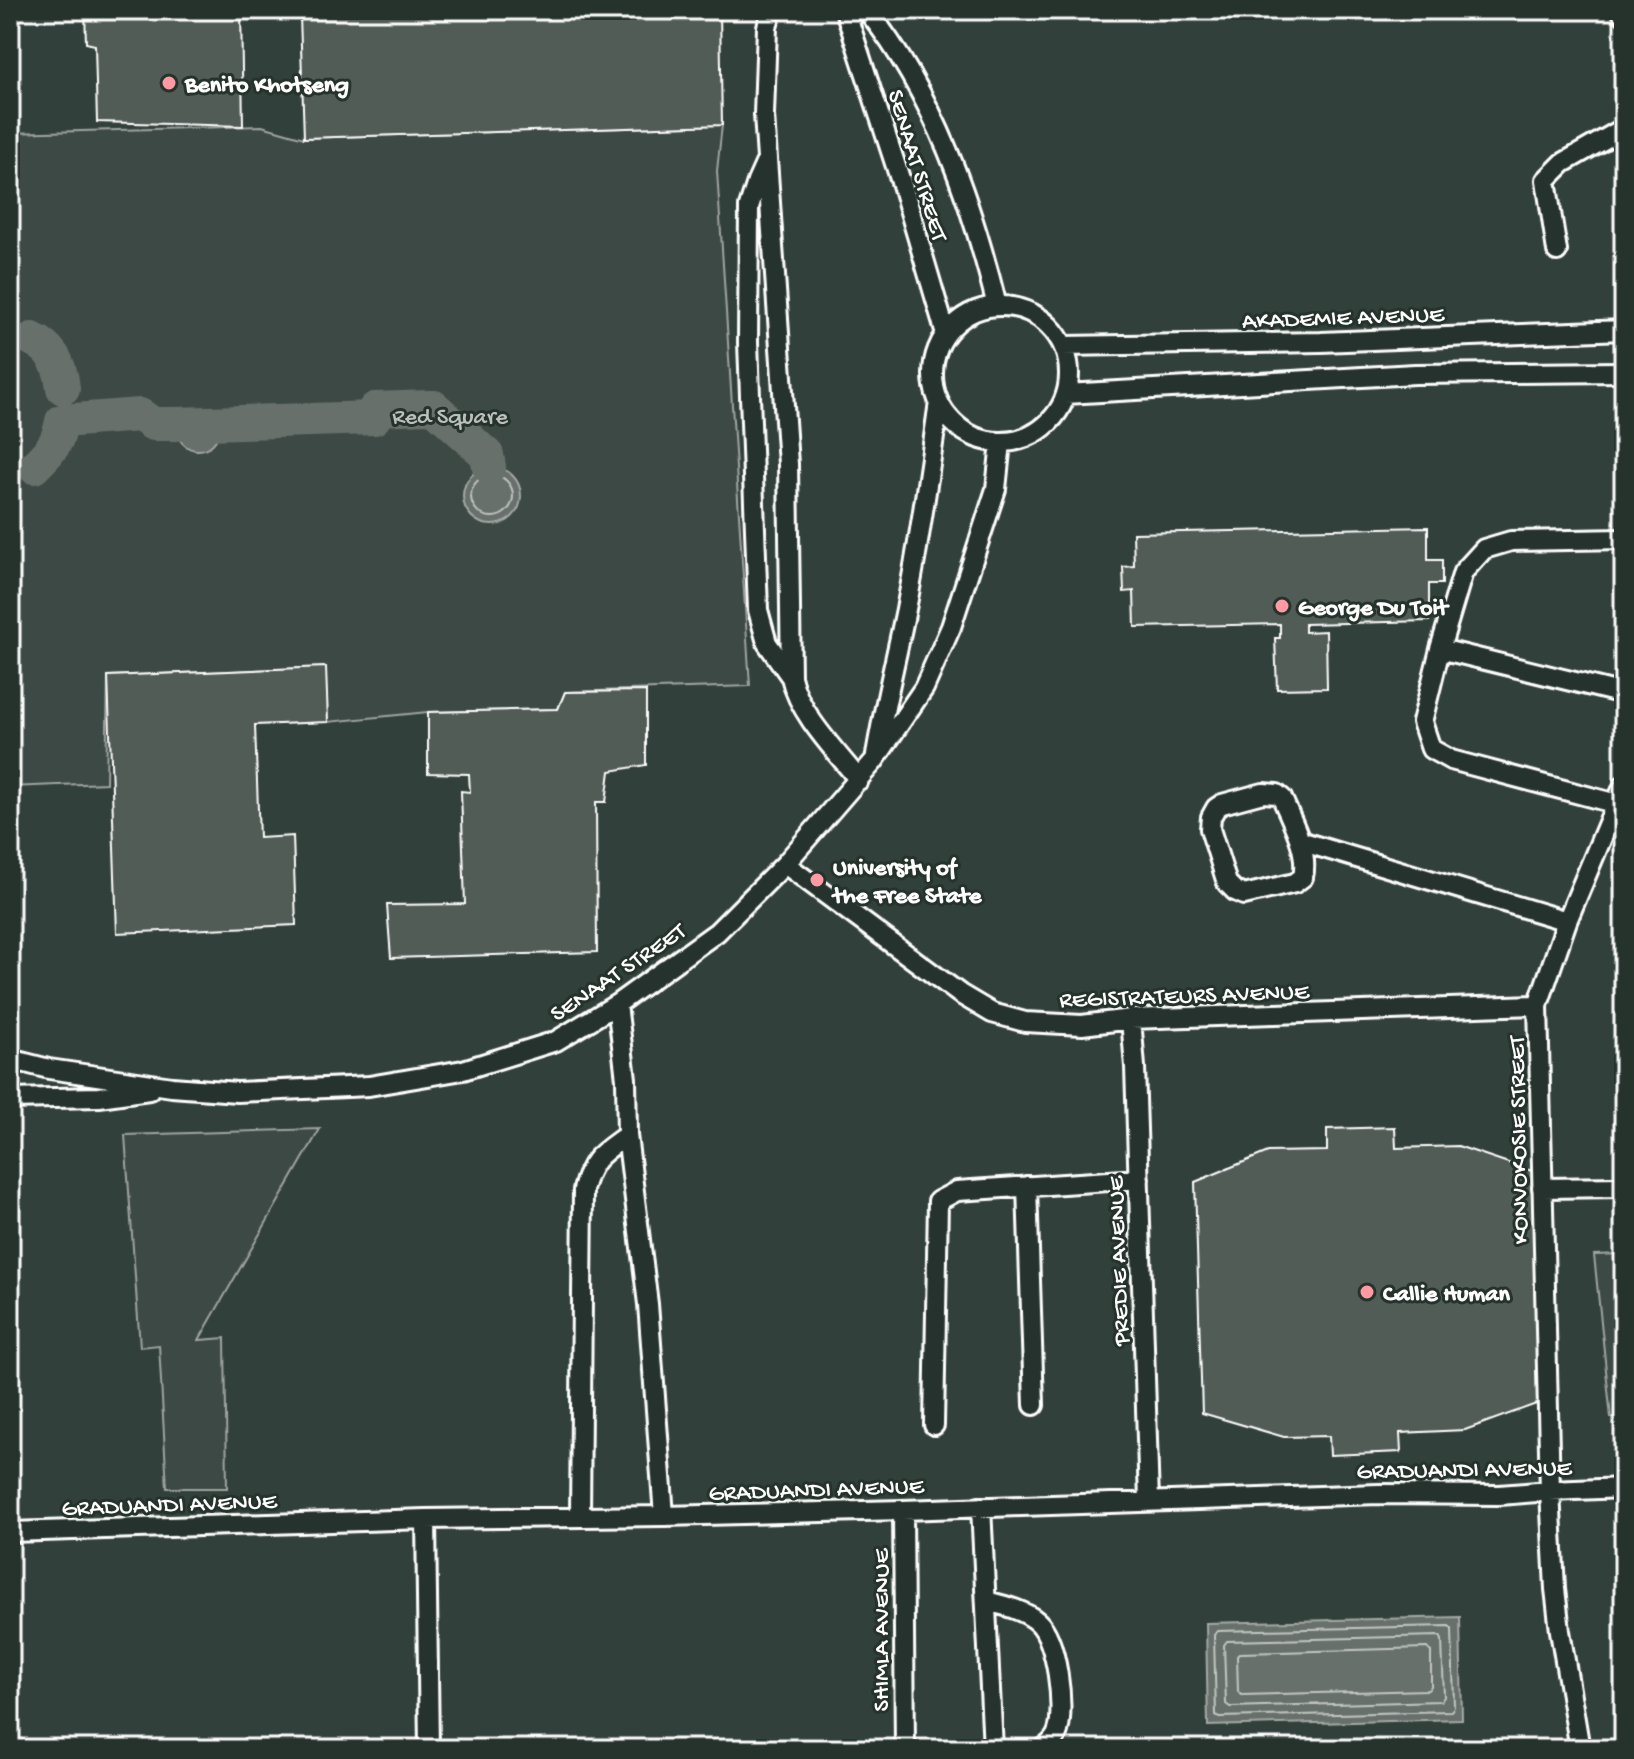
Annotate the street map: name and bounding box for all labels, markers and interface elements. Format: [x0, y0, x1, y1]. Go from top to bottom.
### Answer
place label: Benito Khotseng [184, 72, 349, 101]
marker: Benito Khotseng [160, 74, 178, 92]
street label: SENAAT STREET [879, 87, 953, 247]
street label: AKADEMIE AVENUE [1242, 301, 1446, 338]
park label: Red Square [392, 404, 508, 433]
place label: George Du Toit [1298, 595, 1450, 624]
marker: George Du Toit [1273, 597, 1291, 615]
place label: University of the Free State [831, 855, 983, 912]
marker: University of the Free State [808, 871, 826, 889]
street label: SENAAT STREET [546, 917, 694, 1030]
street label: REGISTRATEURS AVENUE [1059, 979, 1311, 1016]
street label: KONVOKOSIE STREET [1504, 1034, 1537, 1244]
street label: PREDIE AVENUE [1103, 1175, 1138, 1347]
place label: Callie Human [1383, 1281, 1511, 1310]
marker: Callie Human [1358, 1283, 1376, 1301]
street label: GRADUANDI AVENUE [1356, 1455, 1573, 1488]
street label: GRADUANDI AVENUE [708, 1473, 925, 1510]
street label: GRADUANDI AVENUE [61, 1488, 278, 1525]
street label: SHIMLA AVENUE [869, 1548, 898, 1711]

